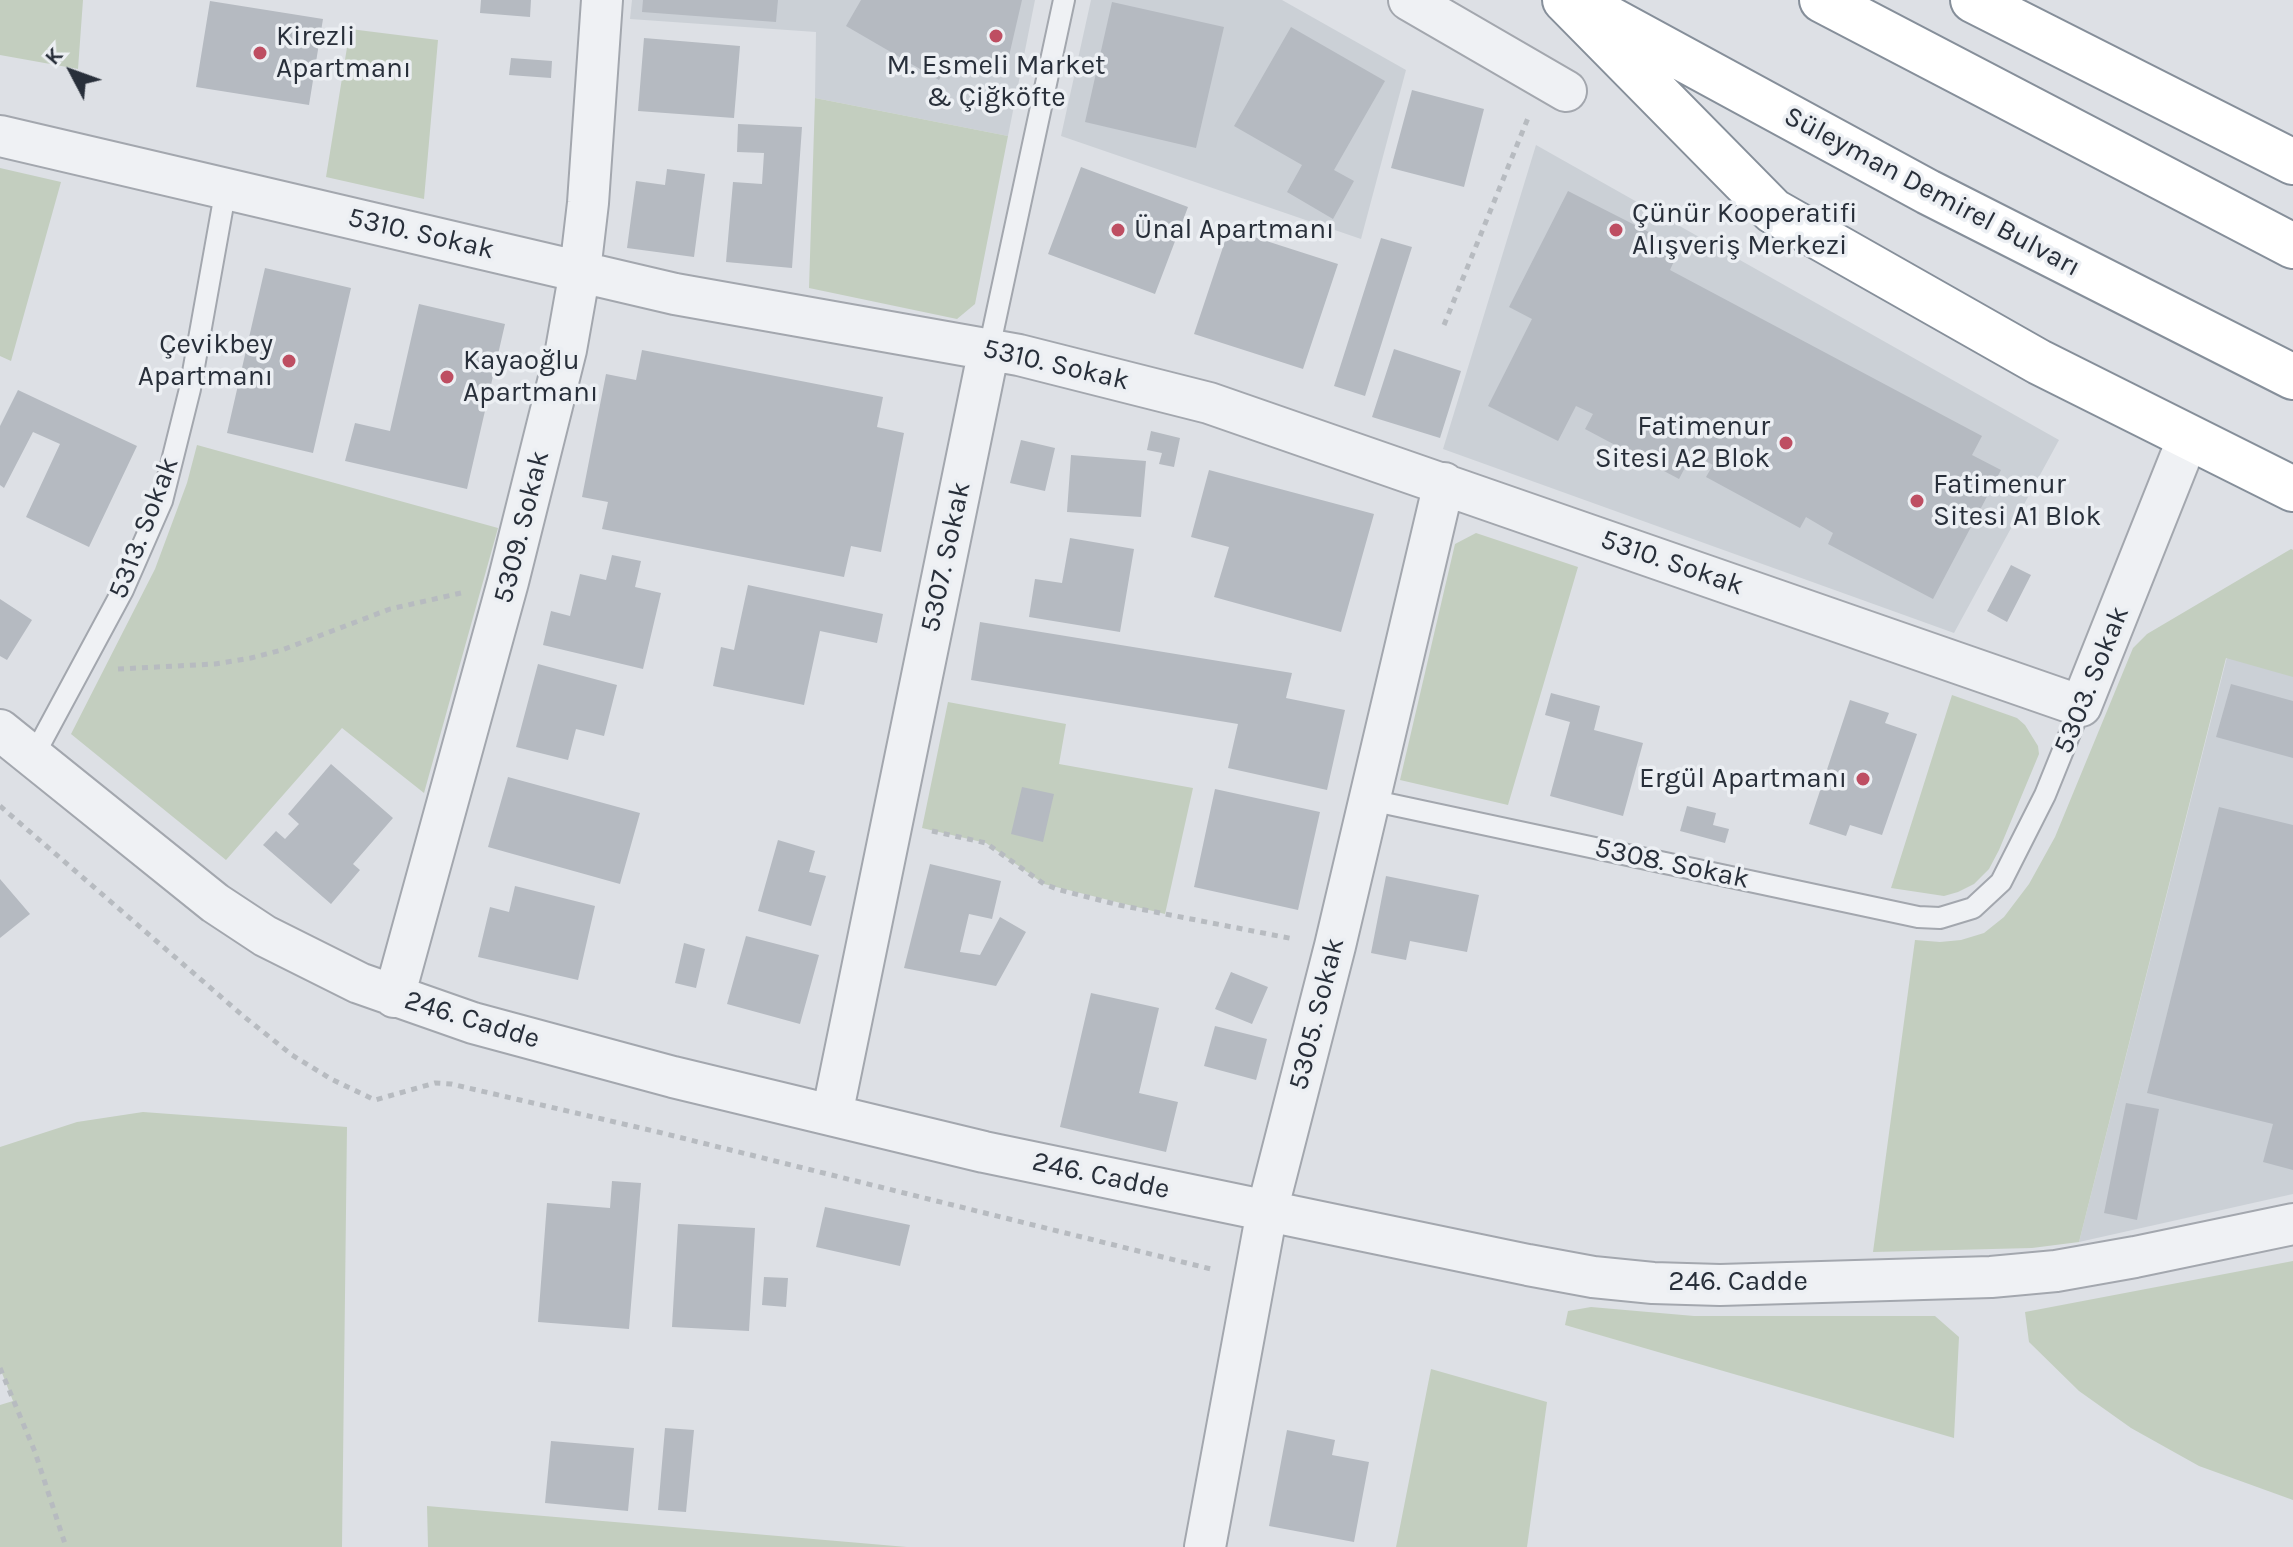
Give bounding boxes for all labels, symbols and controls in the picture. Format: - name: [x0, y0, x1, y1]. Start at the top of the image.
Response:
- place label: Kirezli Apartmanı: [276, 20, 411, 86]
- marker: M. Esmeli Market & Çiğköfte: [987, 27, 1005, 45]
- north arrow: [32, 32, 112, 112]
- text: K: [39, 42, 68, 70]
- marker: Kirezli Apartmanı: [251, 44, 269, 62]
- place label: M. Esmeli Market & Çiğköfte: [886, 49, 1106, 115]
- street label: Süleyman Demirel Bulvarı: [1778, 100, 2086, 284]
- place label: Çünür Kooperatifi Alışveriş Merkezi: [1632, 197, 1857, 263]
- street label: 5310. Sokak: [345, 201, 497, 267]
- place label: Ünal Apartmanı: [1134, 213, 1334, 247]
- marker: Ünal Apartmanı: [1109, 221, 1127, 239]
- marker: Çünür Kooperatifi Alışveriş Merkezi: [1607, 221, 1625, 239]
- place label: Çevikbey Apartmanı: [138, 328, 273, 394]
- street label: 5310. Sokak: [980, 332, 1132, 398]
- place label: Kayaoğlu Apartmanı: [463, 344, 598, 410]
- marker: Çevikbey Apartmanı: [280, 352, 298, 370]
- marker: Kayaoğlu Apartmanı: [438, 368, 456, 386]
- place label: Fatimenur Sitesi A2 Blok: [1595, 410, 1770, 476]
- marker: Fatimenur Sitesi A2 Blok: [1777, 434, 1795, 452]
- street label: 5309. Sokak: [487, 447, 557, 607]
- street label: 5313. Sokak: [102, 452, 186, 604]
- place label: Fatimenur Sitesi A1 Blok: [1933, 468, 2101, 534]
- street label: 5307. Sokak: [914, 479, 978, 635]
- marker: Fatimenur Sitesi A1 Blok: [1908, 492, 1926, 510]
- street label: 5310. Sokak: [1596, 523, 1748, 603]
- street label: 5303. Sokak: [2047, 601, 2137, 759]
- place label: Ergül Apartmanı: [1639, 762, 1847, 796]
- marker: Ergül Apartmanı: [1854, 770, 1872, 788]
- street label: 5308. Sokak: [1592, 831, 1752, 897]
- street label: 5305. Sokak: [1282, 934, 1352, 1094]
- street label: 246. Cadde: [400, 984, 544, 1056]
- street label: 246. Cadde: [1029, 1145, 1173, 1207]
- street label: 246. Cadde: [1668, 1265, 1808, 1299]

